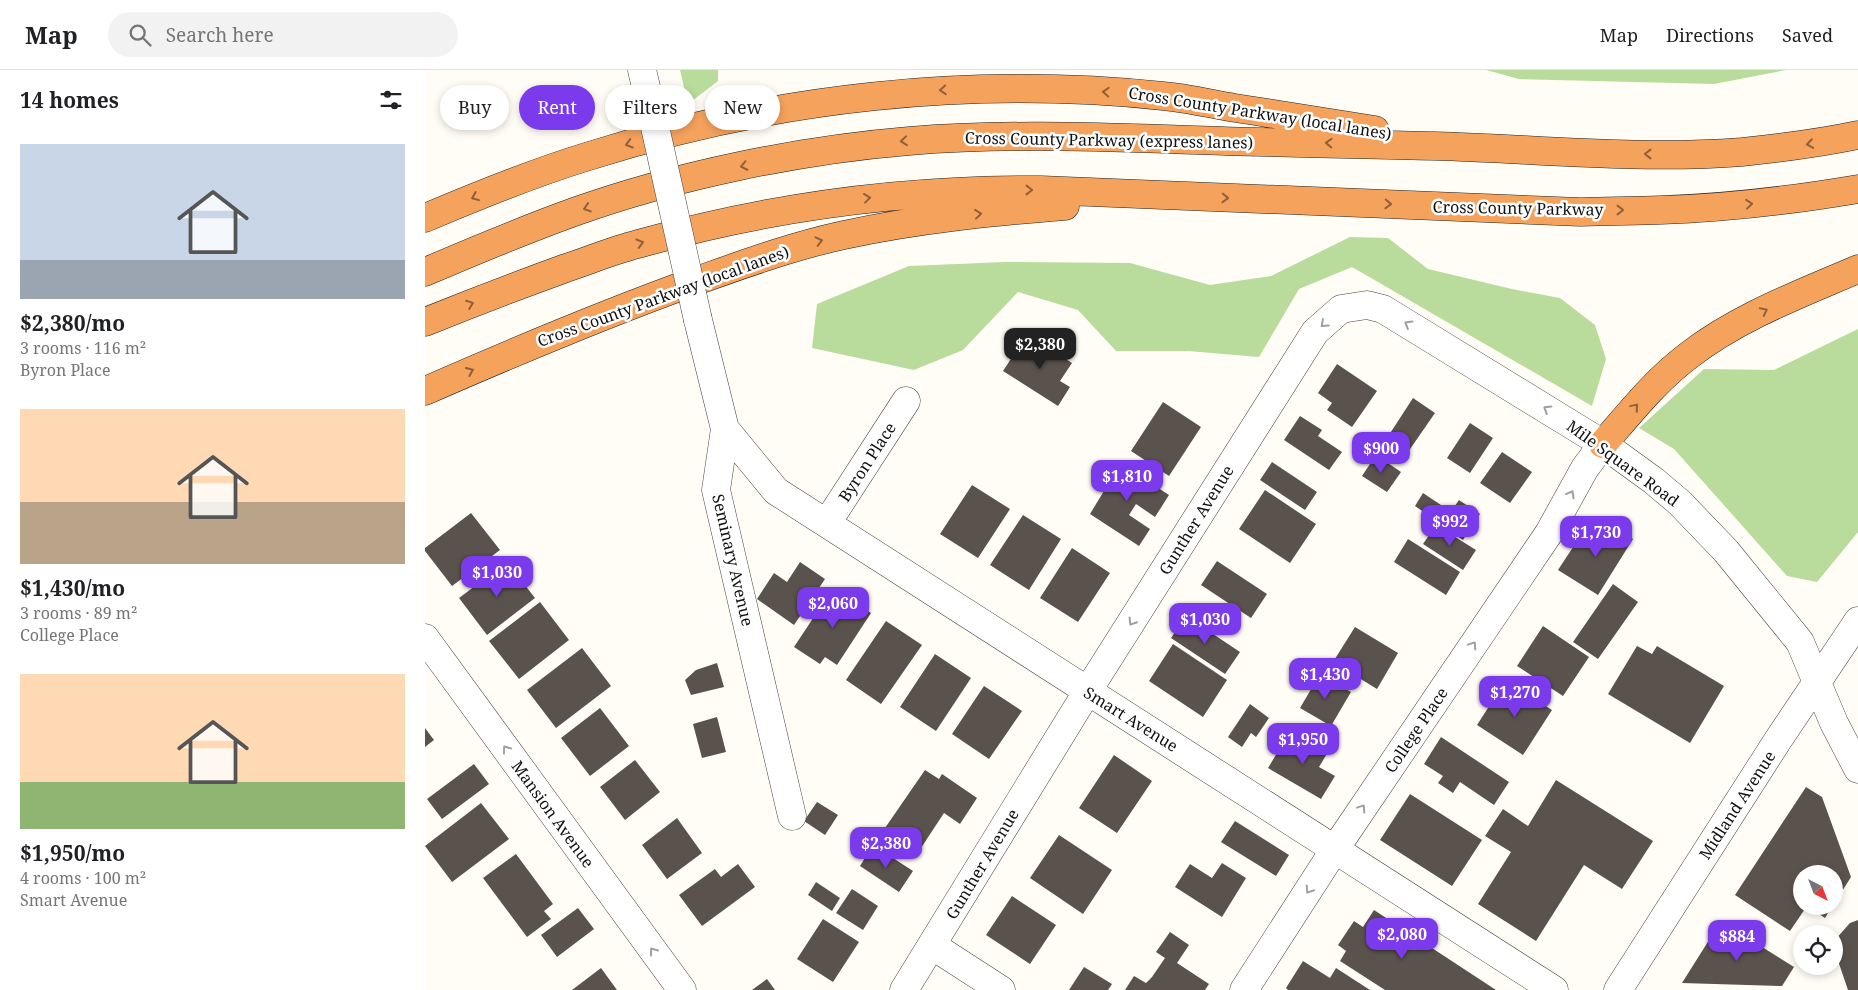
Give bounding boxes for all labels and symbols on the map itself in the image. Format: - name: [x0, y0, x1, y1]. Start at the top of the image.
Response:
- street label: Cross County Parkway (local lanes): [1127, 81, 1393, 145]
- one-way arrow: [939, 85, 947, 96]
- one-way arrow: [1102, 86, 1110, 97]
- street label: Cross County Parkway (express lanes): [965, 126, 1253, 154]
- one-way arrow: [900, 135, 908, 146]
- one-way arrow: [1325, 138, 1333, 149]
- one-way arrow: [1806, 138, 1814, 149]
- one-way arrow: [625, 139, 633, 149]
- one-way arrow: [1644, 149, 1652, 159]
- one-way arrow: [739, 160, 748, 171]
- one-way arrow: [1026, 185, 1034, 195]
- one-way arrow: [471, 191, 480, 201]
- one-way arrow: [1222, 192, 1230, 203]
- one-way arrow: [864, 193, 872, 204]
- street label: Cross County Parkway: [1433, 196, 1604, 221]
- one-way arrow: [1384, 199, 1392, 210]
- one-way arrow: [1745, 199, 1753, 210]
- one-way arrow: [583, 202, 592, 212]
- one-way arrow: [1616, 205, 1624, 215]
- one-way arrow: [975, 209, 983, 220]
- one-way arrow: [814, 237, 822, 247]
- one-way arrow: [635, 239, 643, 249]
- street label: Cross County Parkway (local lanes): [534, 240, 792, 352]
- one-way arrow: [465, 300, 474, 310]
- one-way arrow: [1759, 307, 1768, 317]
- one-way arrow: [1320, 318, 1329, 327]
- one-way arrow: [1404, 321, 1413, 331]
- pin: $2,380: [999, 328, 1081, 370]
- one-way arrow: [465, 367, 474, 378]
- one-way arrow: [1629, 404, 1637, 413]
- one-way arrow: [1543, 406, 1552, 415]
- street label: Mile Square Road: [1562, 415, 1684, 511]
- street label: Byron Place: [833, 418, 901, 506]
- pin: $900: [1351, 432, 1411, 474]
- pin: $1,810: [1086, 460, 1168, 502]
- street label: Gunther Avenue: [1154, 461, 1238, 579]
- one-way arrow: [1565, 490, 1575, 499]
- street label: Seminary Avenue: [707, 492, 759, 628]
- pin: $992: [1420, 504, 1480, 547]
- pin: $1,730: [1555, 516, 1637, 558]
- pin: $1,030: [456, 556, 538, 598]
- pin: $2,060: [792, 586, 874, 629]
- pin: $1,030: [1164, 602, 1246, 645]
- one-way arrow: [1128, 616, 1138, 625]
- one-way arrow: [1467, 641, 1476, 651]
- pin: $1,430: [1284, 658, 1366, 700]
- pin: $1,270: [1474, 676, 1556, 718]
- street label: Smart Avenue: [1080, 681, 1182, 757]
- street label: College Place: [1379, 683, 1453, 777]
- pin: $1,950: [1262, 722, 1344, 765]
- one-way arrow: [503, 746, 511, 755]
- street label: Midland Avenue: [1694, 746, 1780, 864]
- street label: Mansion Avenue: [507, 756, 599, 872]
- street label: Gunther Avenue: [940, 805, 1024, 923]
- one-way arrow: [1356, 805, 1366, 814]
- pin: $2,380: [845, 826, 927, 869]
- north arrow: [1793, 865, 1843, 915]
- one-way arrow: [1305, 884, 1315, 893]
- pin: $2,080: [1361, 918, 1443, 960]
- pin: $884: [1707, 920, 1767, 962]
- one-way arrow: [650, 947, 659, 957]

